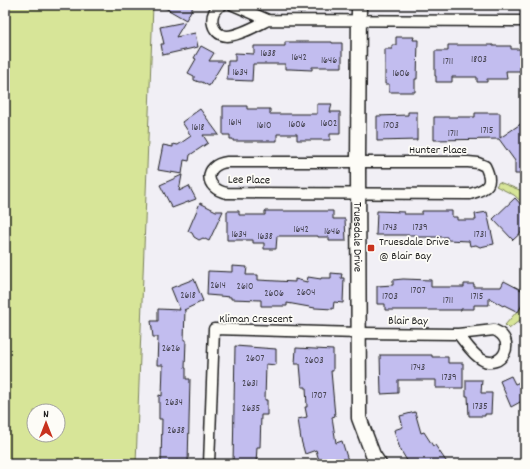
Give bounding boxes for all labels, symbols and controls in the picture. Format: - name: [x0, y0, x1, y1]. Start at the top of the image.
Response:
- house number: 1638: [260, 47, 276, 61]
- house number: 1642: [291, 51, 307, 65]
- house number: 1803: [471, 53, 487, 67]
- house number: 1646: [321, 54, 337, 68]
- house number: 1711: [443, 55, 453, 69]
- house number: 1634: [232, 66, 248, 80]
- house number: 1606: [392, 67, 410, 81]
- house number: 1614: [228, 116, 242, 130]
- house number: 1602: [321, 117, 337, 131]
- house number: 1606: [288, 118, 306, 132]
- house number: 1610: [257, 119, 271, 133]
- house number: 1703: [383, 119, 399, 133]
- house number: 1618: [191, 121, 205, 135]
- house number: 1715: [481, 124, 494, 138]
- house number: 1711: [448, 127, 458, 141]
- street label: Hunter Place: [409, 142, 467, 159]
- street label: Lee Place: [228, 172, 270, 189]
- street label: Truesdale Drive: [348, 202, 365, 272]
- house number: 1743: [383, 221, 397, 235]
- house number: 1739: [412, 221, 428, 235]
- house number: 1642: [293, 223, 309, 237]
- house number: 1646: [324, 225, 340, 239]
- house number: 1634: [231, 228, 247, 242]
- house number: 1731: [474, 228, 486, 242]
- house number: 1638: [257, 230, 273, 244]
- place label: Truesdale Drive @ Blair Bay: [379, 234, 449, 265]
- marker: Truesdale Drive @ Blair Bay: [366, 243, 376, 253]
- house number: 2614: [210, 279, 226, 293]
- house number: 2610: [237, 280, 253, 294]
- house number: 1707: [410, 284, 426, 298]
- house number: 2604: [297, 286, 315, 300]
- house number: 2606: [264, 287, 284, 301]
- house number: 2618: [180, 289, 196, 303]
- house number: 1703: [382, 290, 398, 304]
- house number: 1715: [471, 290, 484, 304]
- house number: 1711: [443, 294, 453, 308]
- street label: Kliman Crescent: [219, 311, 293, 328]
- street label: Blair Bay: [388, 313, 429, 330]
- house number: 2626: [162, 342, 180, 356]
- house number: 2607: [246, 352, 264, 366]
- house number: 2603: [304, 354, 324, 368]
- house number: 1743: [411, 361, 425, 375]
- house number: 1739: [441, 371, 457, 385]
- house number: 2631: [242, 377, 258, 391]
- house number: 1707: [311, 389, 327, 403]
- house number: 2634: [165, 396, 183, 410]
- house number: 1735: [472, 400, 488, 414]
- house number: 2635: [242, 402, 261, 416]
- north arrow: [26, 403, 66, 443]
- text: N: [43, 407, 49, 423]
- house number: 2638: [167, 424, 185, 438]

